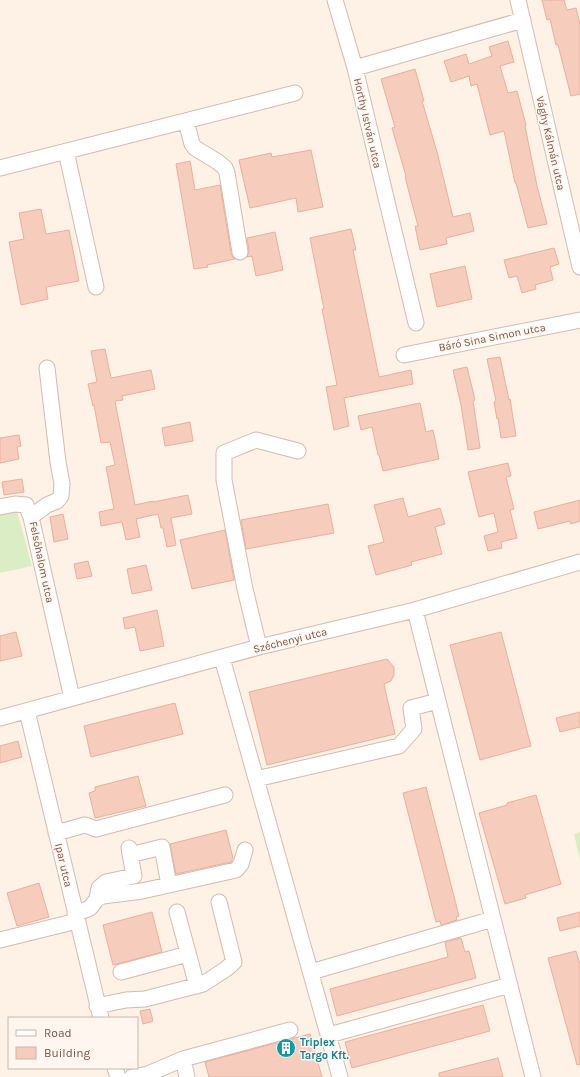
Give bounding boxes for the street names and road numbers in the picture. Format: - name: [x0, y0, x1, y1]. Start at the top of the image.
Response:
- street label: Horthy István utca: [351, 77, 384, 170]
- street label: Vághy Kálmán utca: [533, 95, 568, 192]
- street label: Báró Sina Simon utca: [437, 321, 547, 354]
- street label: Felsőhalom utca: [27, 520, 57, 604]
- street label: Széchenyi utca: [252, 625, 328, 656]
- street label: Ipar utca: [52, 842, 75, 888]

